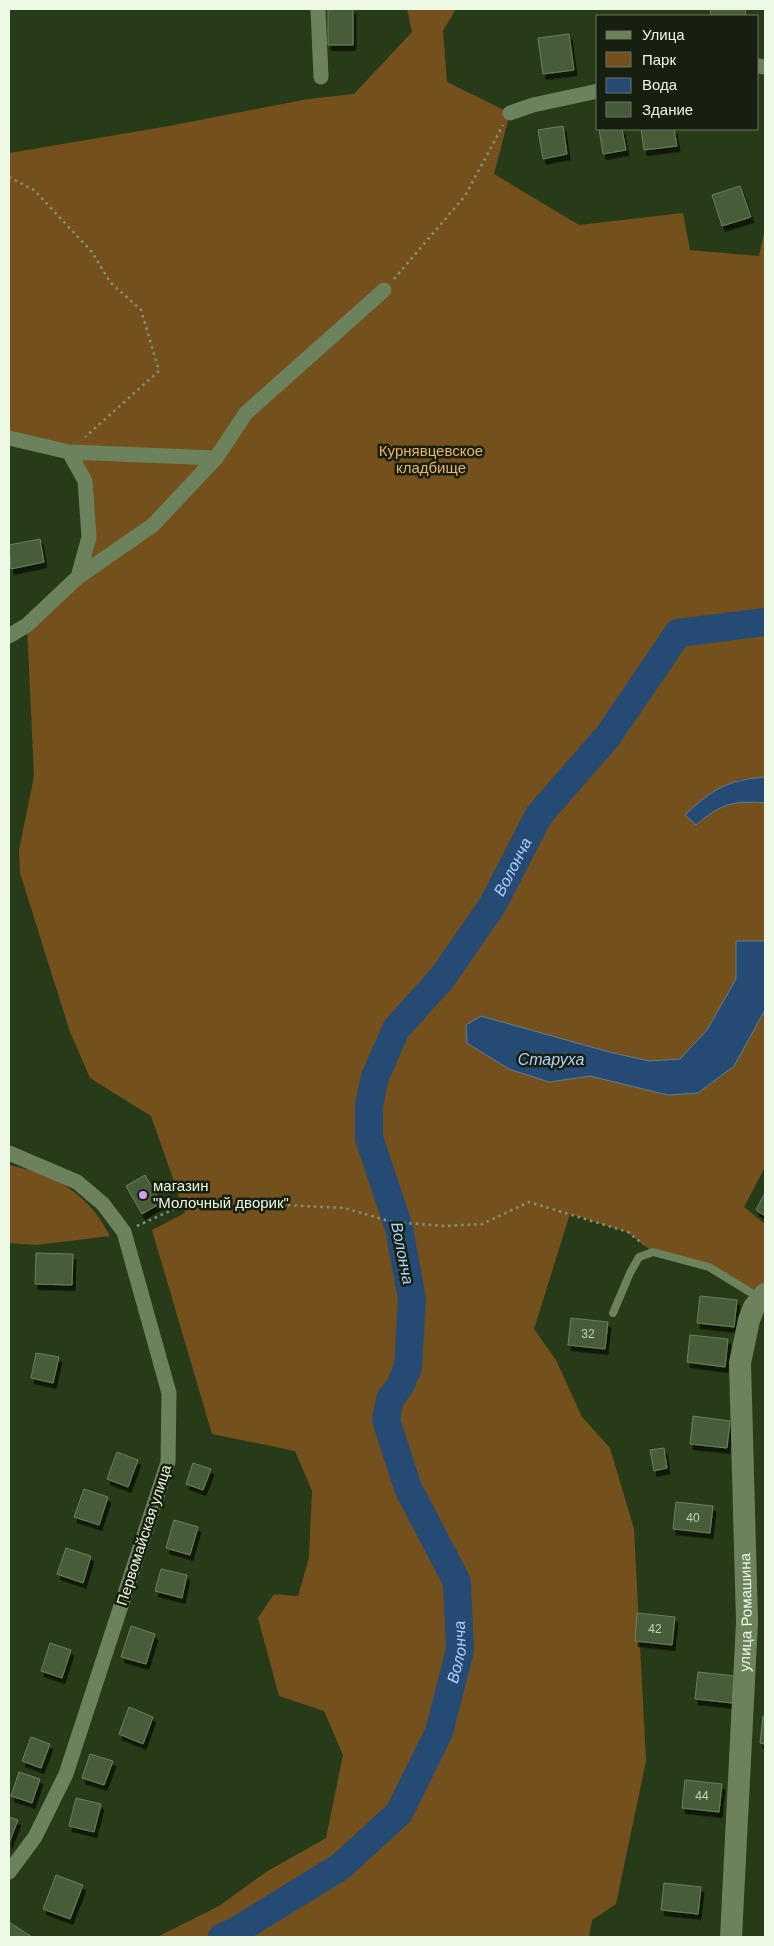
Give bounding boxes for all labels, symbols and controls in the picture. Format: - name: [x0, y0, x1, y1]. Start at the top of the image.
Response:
- legend: [596, 15, 759, 130]
- text: Улица: [642, 26, 685, 43]
- text: Парк: [642, 51, 676, 68]
- text: Вода: [642, 76, 678, 93]
- text: Здание: [642, 101, 693, 118]
- park label: Курнявцевское кладбище: [379, 442, 483, 476]
- water label: Волонча: [491, 835, 535, 899]
- water label: Старуха: [518, 1051, 584, 1068]
- place label: магазин "Молочный дворик": [153, 1177, 289, 1211]
- marker: магазин "Молочный дворик": [137, 1189, 149, 1201]
- water label: Волонча: [388, 1220, 417, 1286]
- house number: 32: [581, 1327, 595, 1341]
- street label: Первомайская улица: [113, 1462, 175, 1607]
- house number: 40: [686, 1511, 700, 1525]
- street label: улица Ромашина: [735, 1552, 755, 1672]
- water label: Волонча: [444, 1620, 470, 1685]
- house number: 42: [648, 1622, 662, 1636]
- house number: 44: [695, 1789, 709, 1803]

